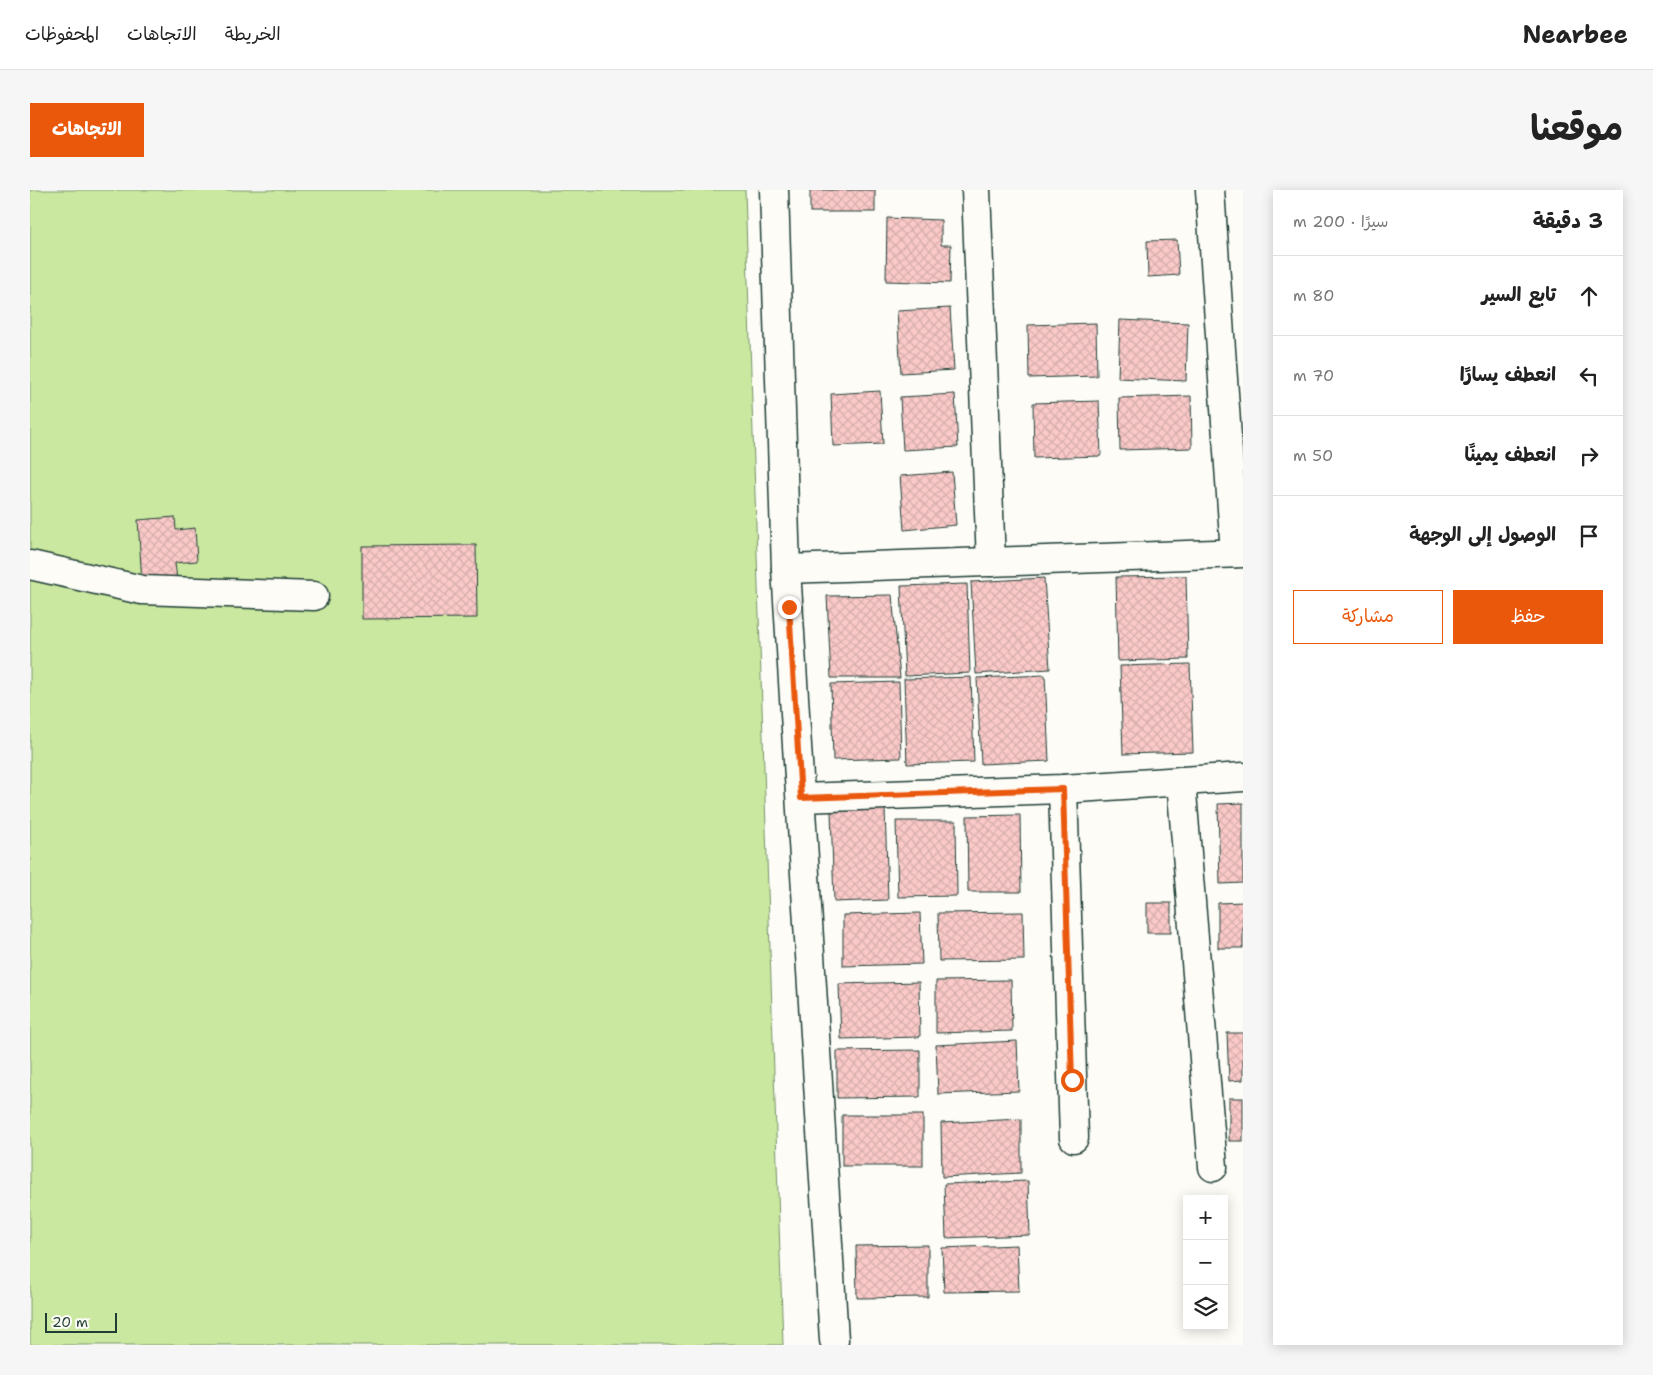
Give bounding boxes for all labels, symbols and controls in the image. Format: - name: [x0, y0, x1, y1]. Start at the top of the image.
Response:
- text: Nearbee: [1522, 19, 1628, 51]
- text: المحفوظات: [25, 22, 99, 46]
- text: الاتجاهات: [127, 22, 197, 46]
- text: الخريطة: [225, 22, 281, 46]
- button: الاتجاهات: [30, 103, 144, 157]
- text: موقعنا: [1530, 104, 1623, 151]
- text: 3 دقيقة: [1533, 207, 1603, 235]
- text: سيرًا · 200 m: [1293, 211, 1388, 232]
- text: تابع السير: [1482, 282, 1556, 307]
- icon: ahead: [1575, 282, 1603, 310]
- text: 80 m: [1293, 285, 1334, 306]
- text: انعطف يسارًا: [1460, 362, 1556, 387]
- icon: left: [1575, 362, 1603, 390]
- text: 70 m: [1293, 365, 1334, 386]
- text: انعطف يمينًا: [1465, 442, 1556, 467]
- icon: right: [1575, 442, 1603, 470]
- text: 50 m: [1293, 445, 1333, 466]
- text: الوصول إلى الوجهة: [1409, 522, 1556, 547]
- icon: arrive: [1575, 522, 1603, 550]
- button: مشاركة: [1293, 590, 1443, 644]
- button: حفظ: [1453, 590, 1603, 644]
- route end: [778, 596, 801, 619]
- route start: [1061, 1069, 1084, 1092]
- map controls: [1183, 1195, 1228, 1330]
- button: +: [1183, 1195, 1228, 1240]
- button: −: [1183, 1240, 1228, 1285]
- button: layers: [1183, 1285, 1228, 1330]
- scale bar: [45, 1310, 118, 1333]
- text: 20 m: [52, 1313, 88, 1331]

